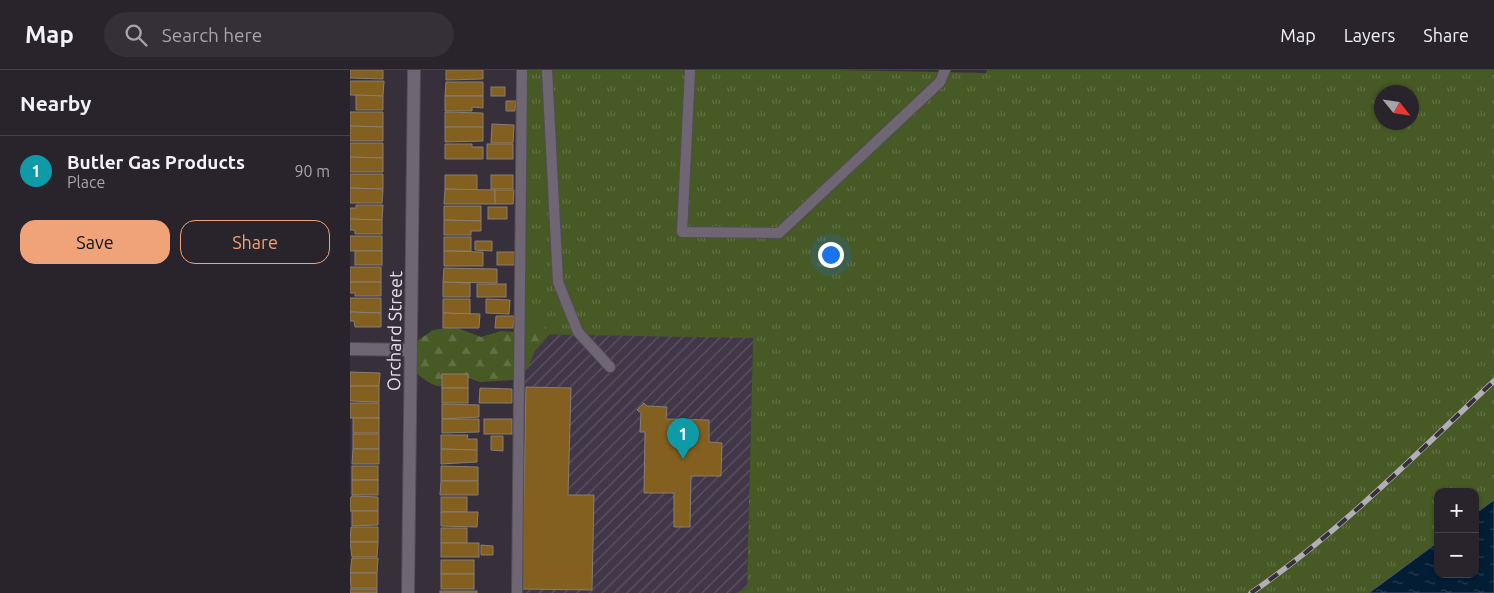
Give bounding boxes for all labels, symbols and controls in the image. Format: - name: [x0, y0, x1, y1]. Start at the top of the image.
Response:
- search box: [104, 12, 454, 57]
- text: Map: [25, 21, 74, 48]
- icon: search: [122, 21, 150, 49]
- text: Search here: [162, 24, 262, 46]
- text: Map: [1280, 25, 1316, 45]
- text: Layers: [1344, 25, 1395, 45]
- text: Share: [1423, 25, 1469, 45]
- north arrow: [1374, 85, 1419, 130]
- text: Nearby: [20, 91, 91, 115]
- text: Butler Gas Products: [67, 151, 245, 173]
- text: 1: [31, 162, 41, 180]
- text: 90 m: [294, 162, 330, 180]
- text: Place: [67, 173, 105, 191]
- button: Save: [20, 220, 170, 264]
- button: Share: [180, 220, 330, 264]
- your location: [818, 242, 844, 268]
- street label: Orchard Street: [383, 271, 405, 391]
- pin: 1: [667, 418, 699, 459]
- map controls: [1434, 488, 1479, 578]
- button: +: [1434, 488, 1479, 533]
- button: −: [1434, 533, 1479, 578]

